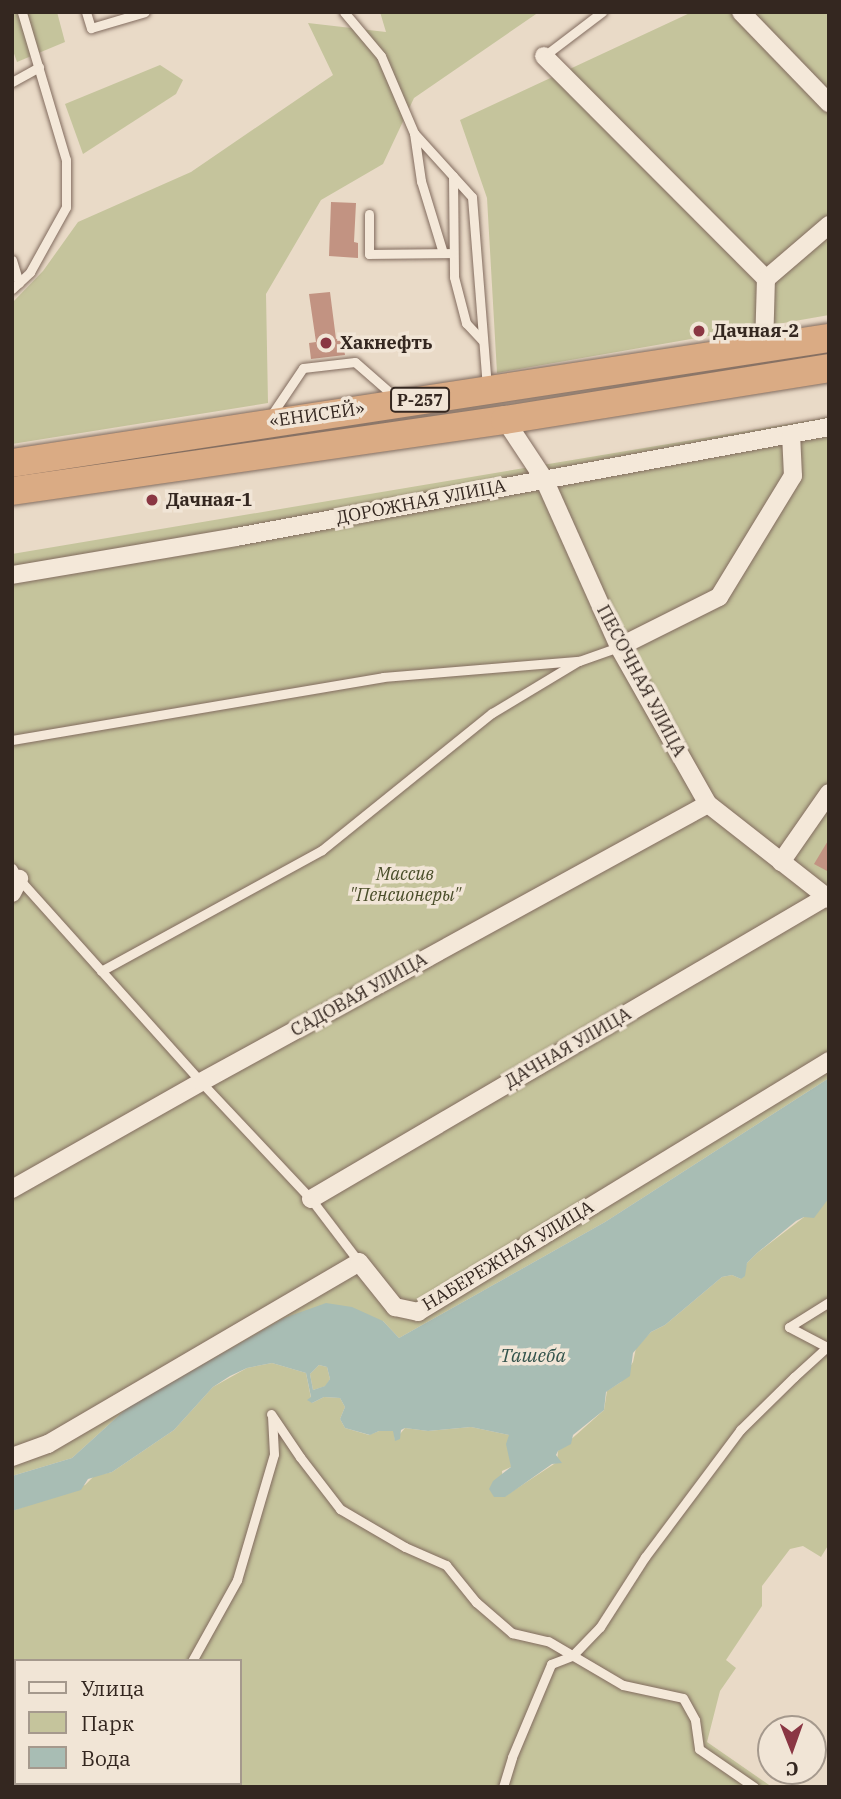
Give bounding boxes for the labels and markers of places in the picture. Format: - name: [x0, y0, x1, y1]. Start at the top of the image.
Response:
- place label: Дачная-2: [713, 320, 799, 342]
- marker: Дачная-2: [691, 323, 707, 339]
- place label: Хакнефть: [340, 332, 432, 354]
- marker: Хакнефть: [318, 335, 334, 351]
- place label: Дачная-1: [166, 489, 252, 511]
- marker: Дачная-1: [144, 492, 160, 508]

